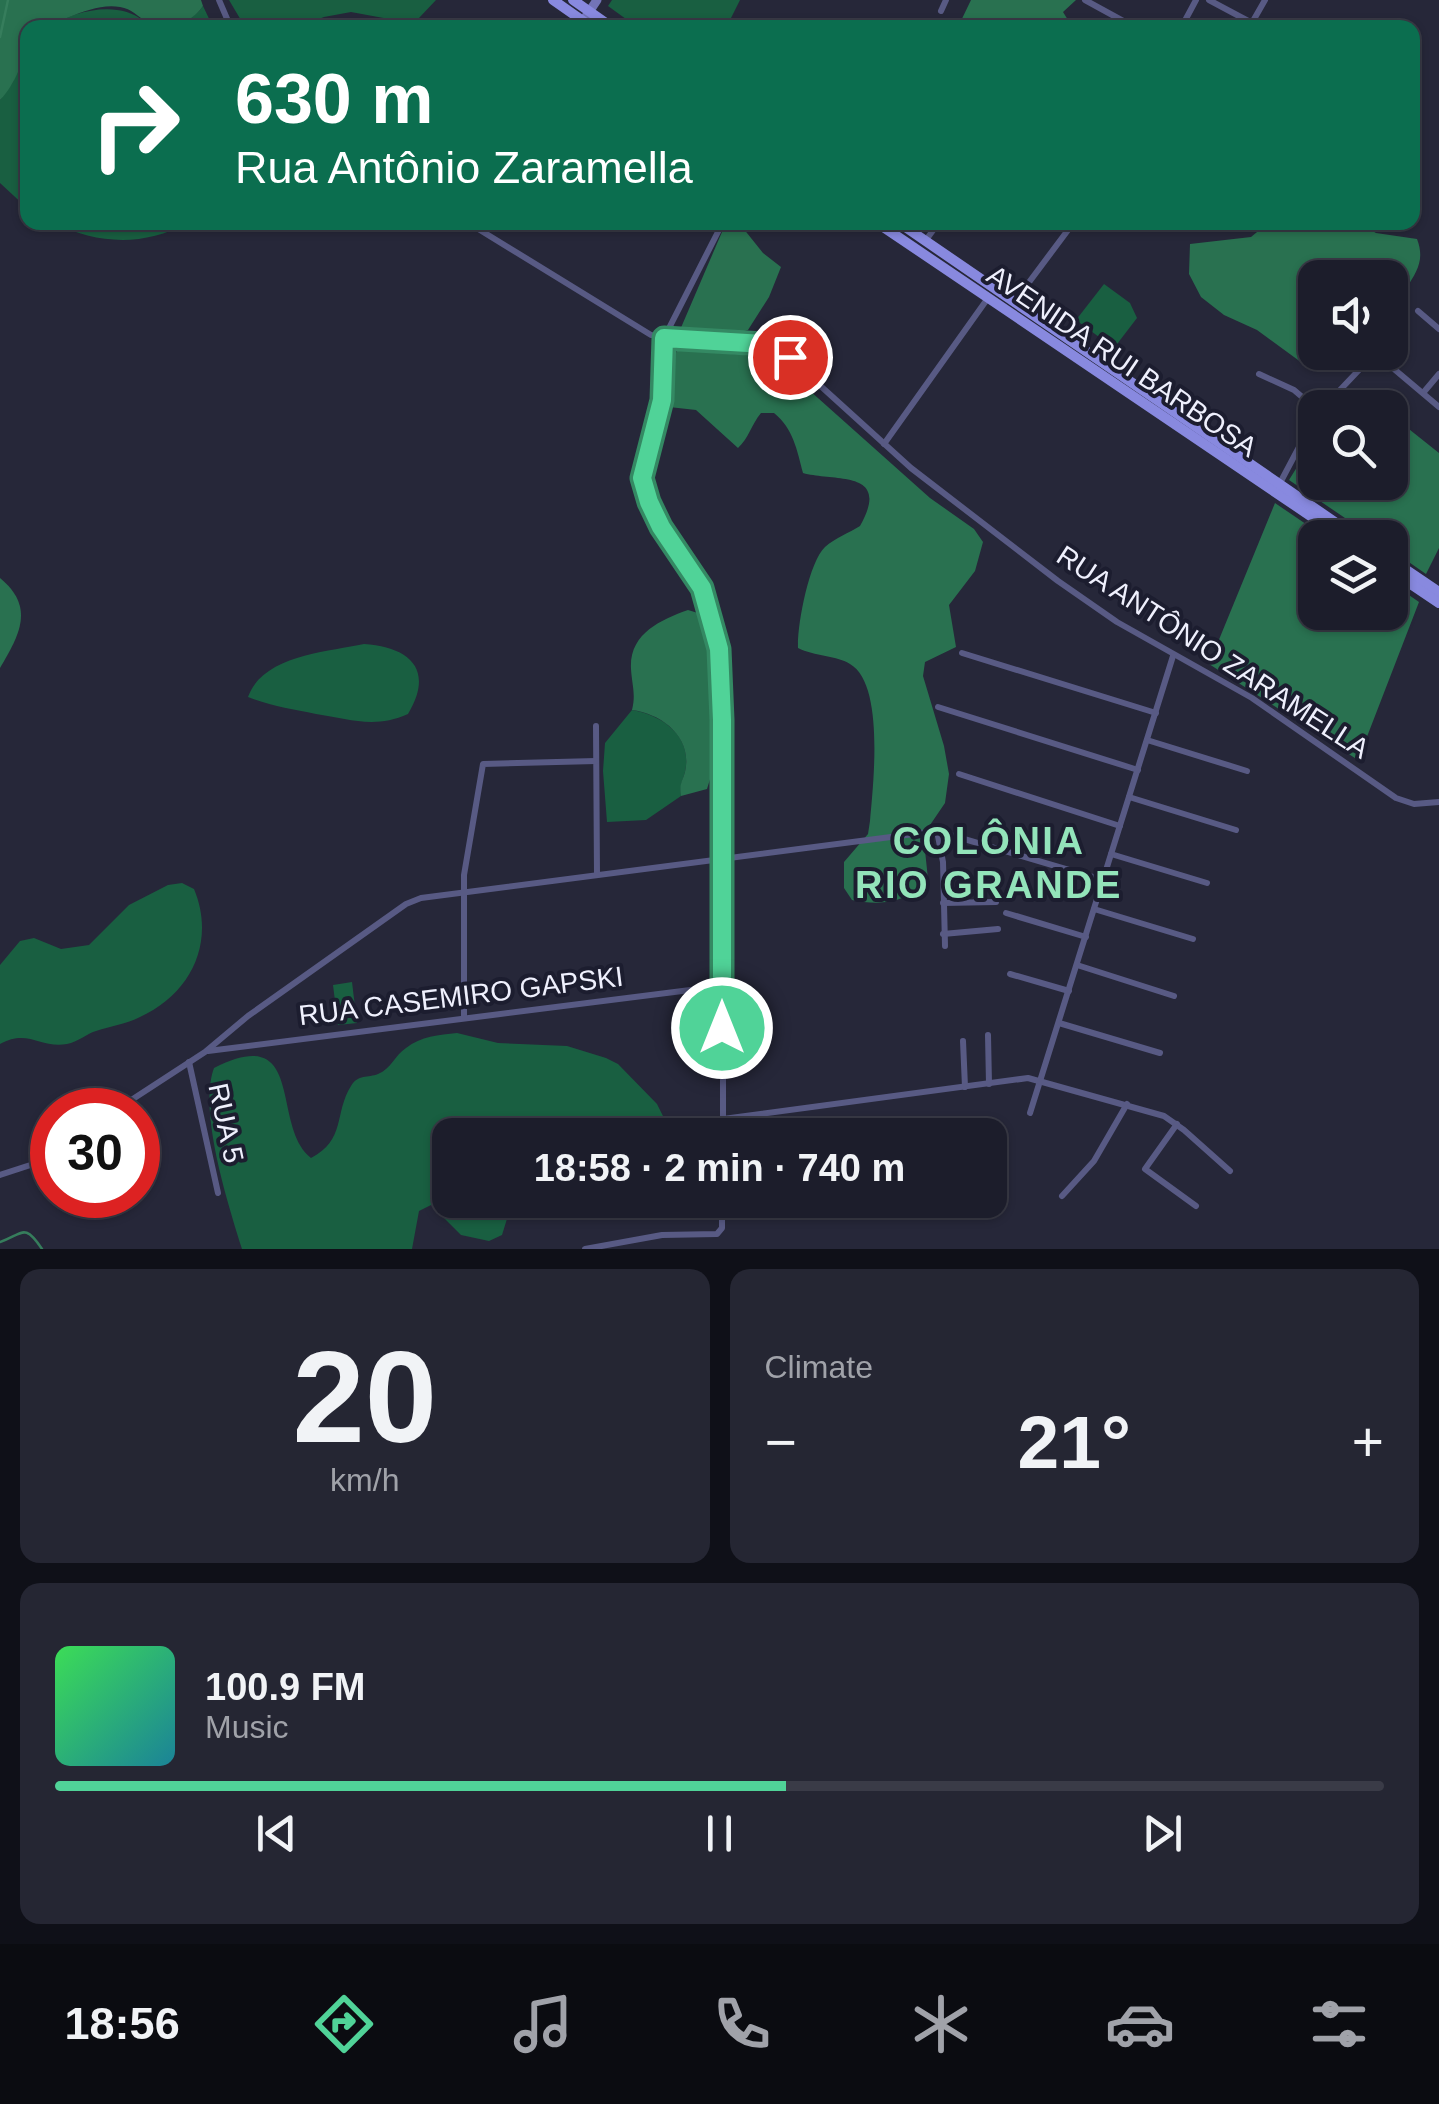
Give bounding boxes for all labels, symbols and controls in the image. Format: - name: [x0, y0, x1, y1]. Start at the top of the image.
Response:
- icon: right: [70, 60, 200, 190]
- text: 630 m: [235, 60, 433, 138]
- text: Rua Antônio Zaramella: [235, 142, 693, 193]
- street label: AVENIDA RUI BARBOSA: [981, 259, 1263, 463]
- map controls: [1298, 260, 1408, 630]
- button: sound: [1298, 260, 1408, 370]
- pin: [748, 315, 833, 400]
- icon: arrive: [763, 330, 818, 385]
- button: search: [1298, 390, 1408, 500]
- button: layers: [1298, 520, 1408, 630]
- street label: RUA ANTÔNIO ZARAMELLA: [1051, 539, 1375, 765]
- district label: COLÔNIA RIO GRANDE: [855, 818, 1123, 906]
- street label: RUA CASEMIRO GAPSKI: [297, 961, 625, 1031]
- position arrow: [670, 976, 774, 1080]
- street label: RUA 5: [202, 1080, 250, 1166]
- speed limit sign: 30: [30, 1088, 160, 1218]
- text: 18:58 · 2 min · 740 m: [534, 1147, 905, 1189]
- text: 20: [292, 1324, 437, 1470]
- text: Climate: [765, 1349, 873, 1385]
- text: 21°: [1018, 1400, 1131, 1484]
- text: −: [765, 1411, 797, 1473]
- text: +: [1352, 1411, 1384, 1473]
- text: km/h: [330, 1462, 399, 1498]
- text: 100.9 FM: [205, 1666, 366, 1708]
- text: Music: [205, 1709, 289, 1745]
- icon: previous: [249, 1806, 304, 1861]
- icon: pause: [692, 1806, 747, 1861]
- icon: next: [1135, 1806, 1190, 1861]
- icon: directions: [309, 1989, 379, 2059]
- icon: music: [508, 1989, 578, 2059]
- icon: phone: [707, 1989, 777, 2059]
- icon: climate: [906, 1989, 976, 2059]
- icon: car: [1105, 1989, 1175, 2059]
- icon: filters: [1304, 1989, 1374, 2059]
- text: 18:56: [65, 1998, 180, 2049]

